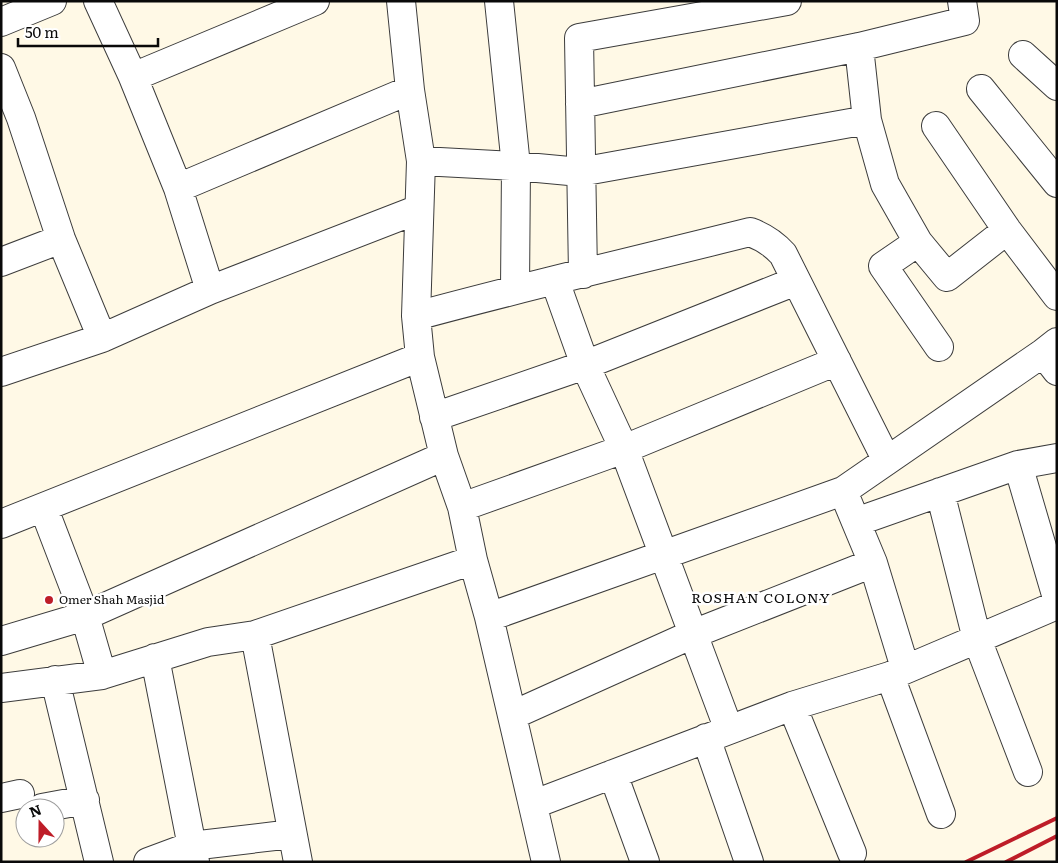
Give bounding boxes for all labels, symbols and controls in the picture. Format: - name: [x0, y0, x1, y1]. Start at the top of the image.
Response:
- scale bar: [18, 15, 158, 47]
- text: 50 m: [25, 20, 59, 43]
- district label: ROSHAN COLONY: [691, 587, 831, 607]
- place label: Omer Shah Masjid: [59, 590, 165, 608]
- marker: Omer Shah Masjid: [43, 594, 55, 606]
- north arrow: [15, 798, 65, 848]
- text: N: [26, 798, 44, 821]

